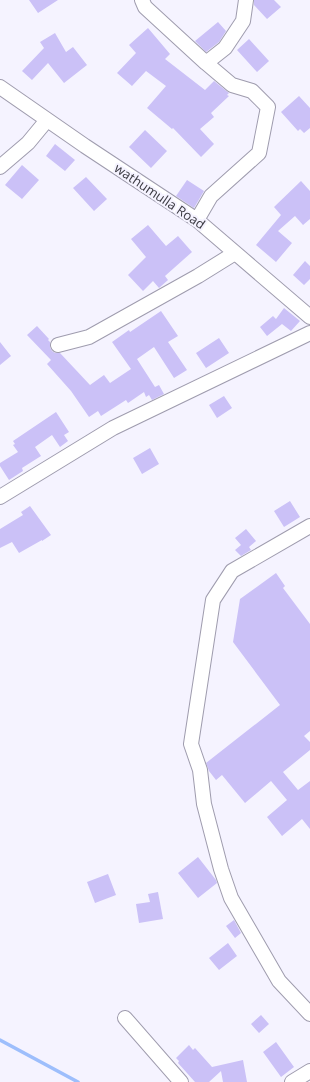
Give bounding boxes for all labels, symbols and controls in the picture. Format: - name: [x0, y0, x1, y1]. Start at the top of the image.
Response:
- street label: wathumulla Road: [111, 159, 209, 233]

